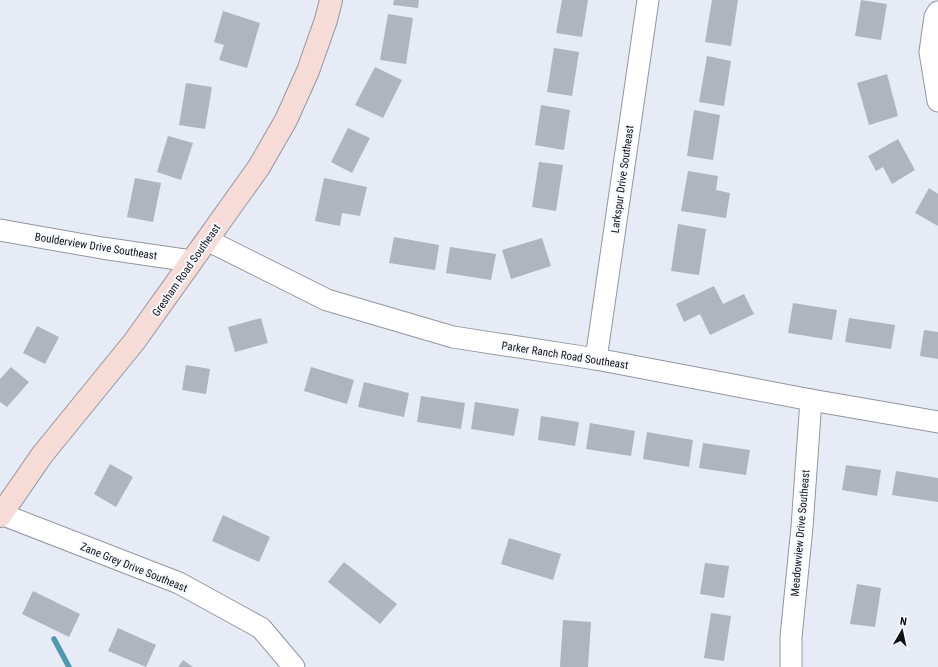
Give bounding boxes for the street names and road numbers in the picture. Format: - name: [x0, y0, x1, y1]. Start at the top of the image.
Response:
- street label: Larkspur Drive Southeast: [608, 124, 636, 234]
- street label: Gresham Road Southeast: [150, 222, 223, 319]
- street label: Boulderview Drive Southeast: [34, 230, 158, 263]
- street label: Parker Ranch Road Southeast: [501, 339, 629, 372]
- street label: Meadowview Drive Southeast: [788, 469, 813, 597]
- street label: Zane Grey Drive Southeast: [78, 540, 189, 595]

